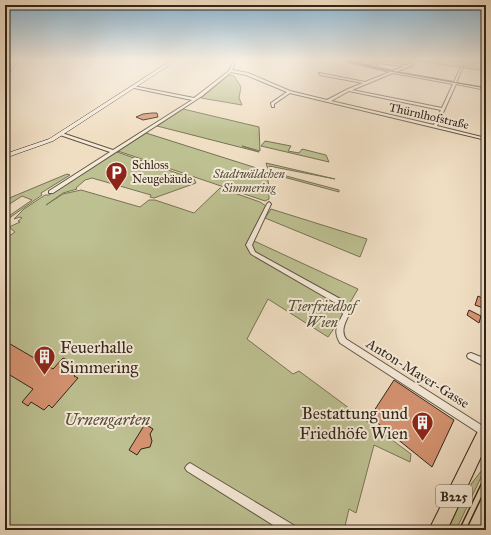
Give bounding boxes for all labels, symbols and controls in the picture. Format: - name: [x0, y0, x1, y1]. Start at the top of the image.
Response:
- street label: Thürnlhofstraße: [388, 100, 470, 132]
- place label: Schloss Neugebäude: [132, 158, 192, 187]
- parking icon: Schloss Neugebäude: [103, 159, 129, 192]
- park label: Stadtwäldchen Simmering: [212, 167, 285, 195]
- park label: Tierfriedhof Wien: [287, 298, 361, 331]
- street label: Anton-Mayer-Gasse: [362, 334, 472, 412]
- place label: Feuerhalle Simmering: [60, 337, 138, 378]
- building icon: Feuerhalle Simmering: [32, 344, 58, 377]
- place label: Bestattung und Friedhöfe Wien: [299, 403, 408, 444]
- park label: Urnengarten: [64, 409, 150, 430]
- building icon: Bestattung und Friedhöfe Wien: [410, 410, 436, 443]
- road number: B225: [436, 485, 472, 507]

